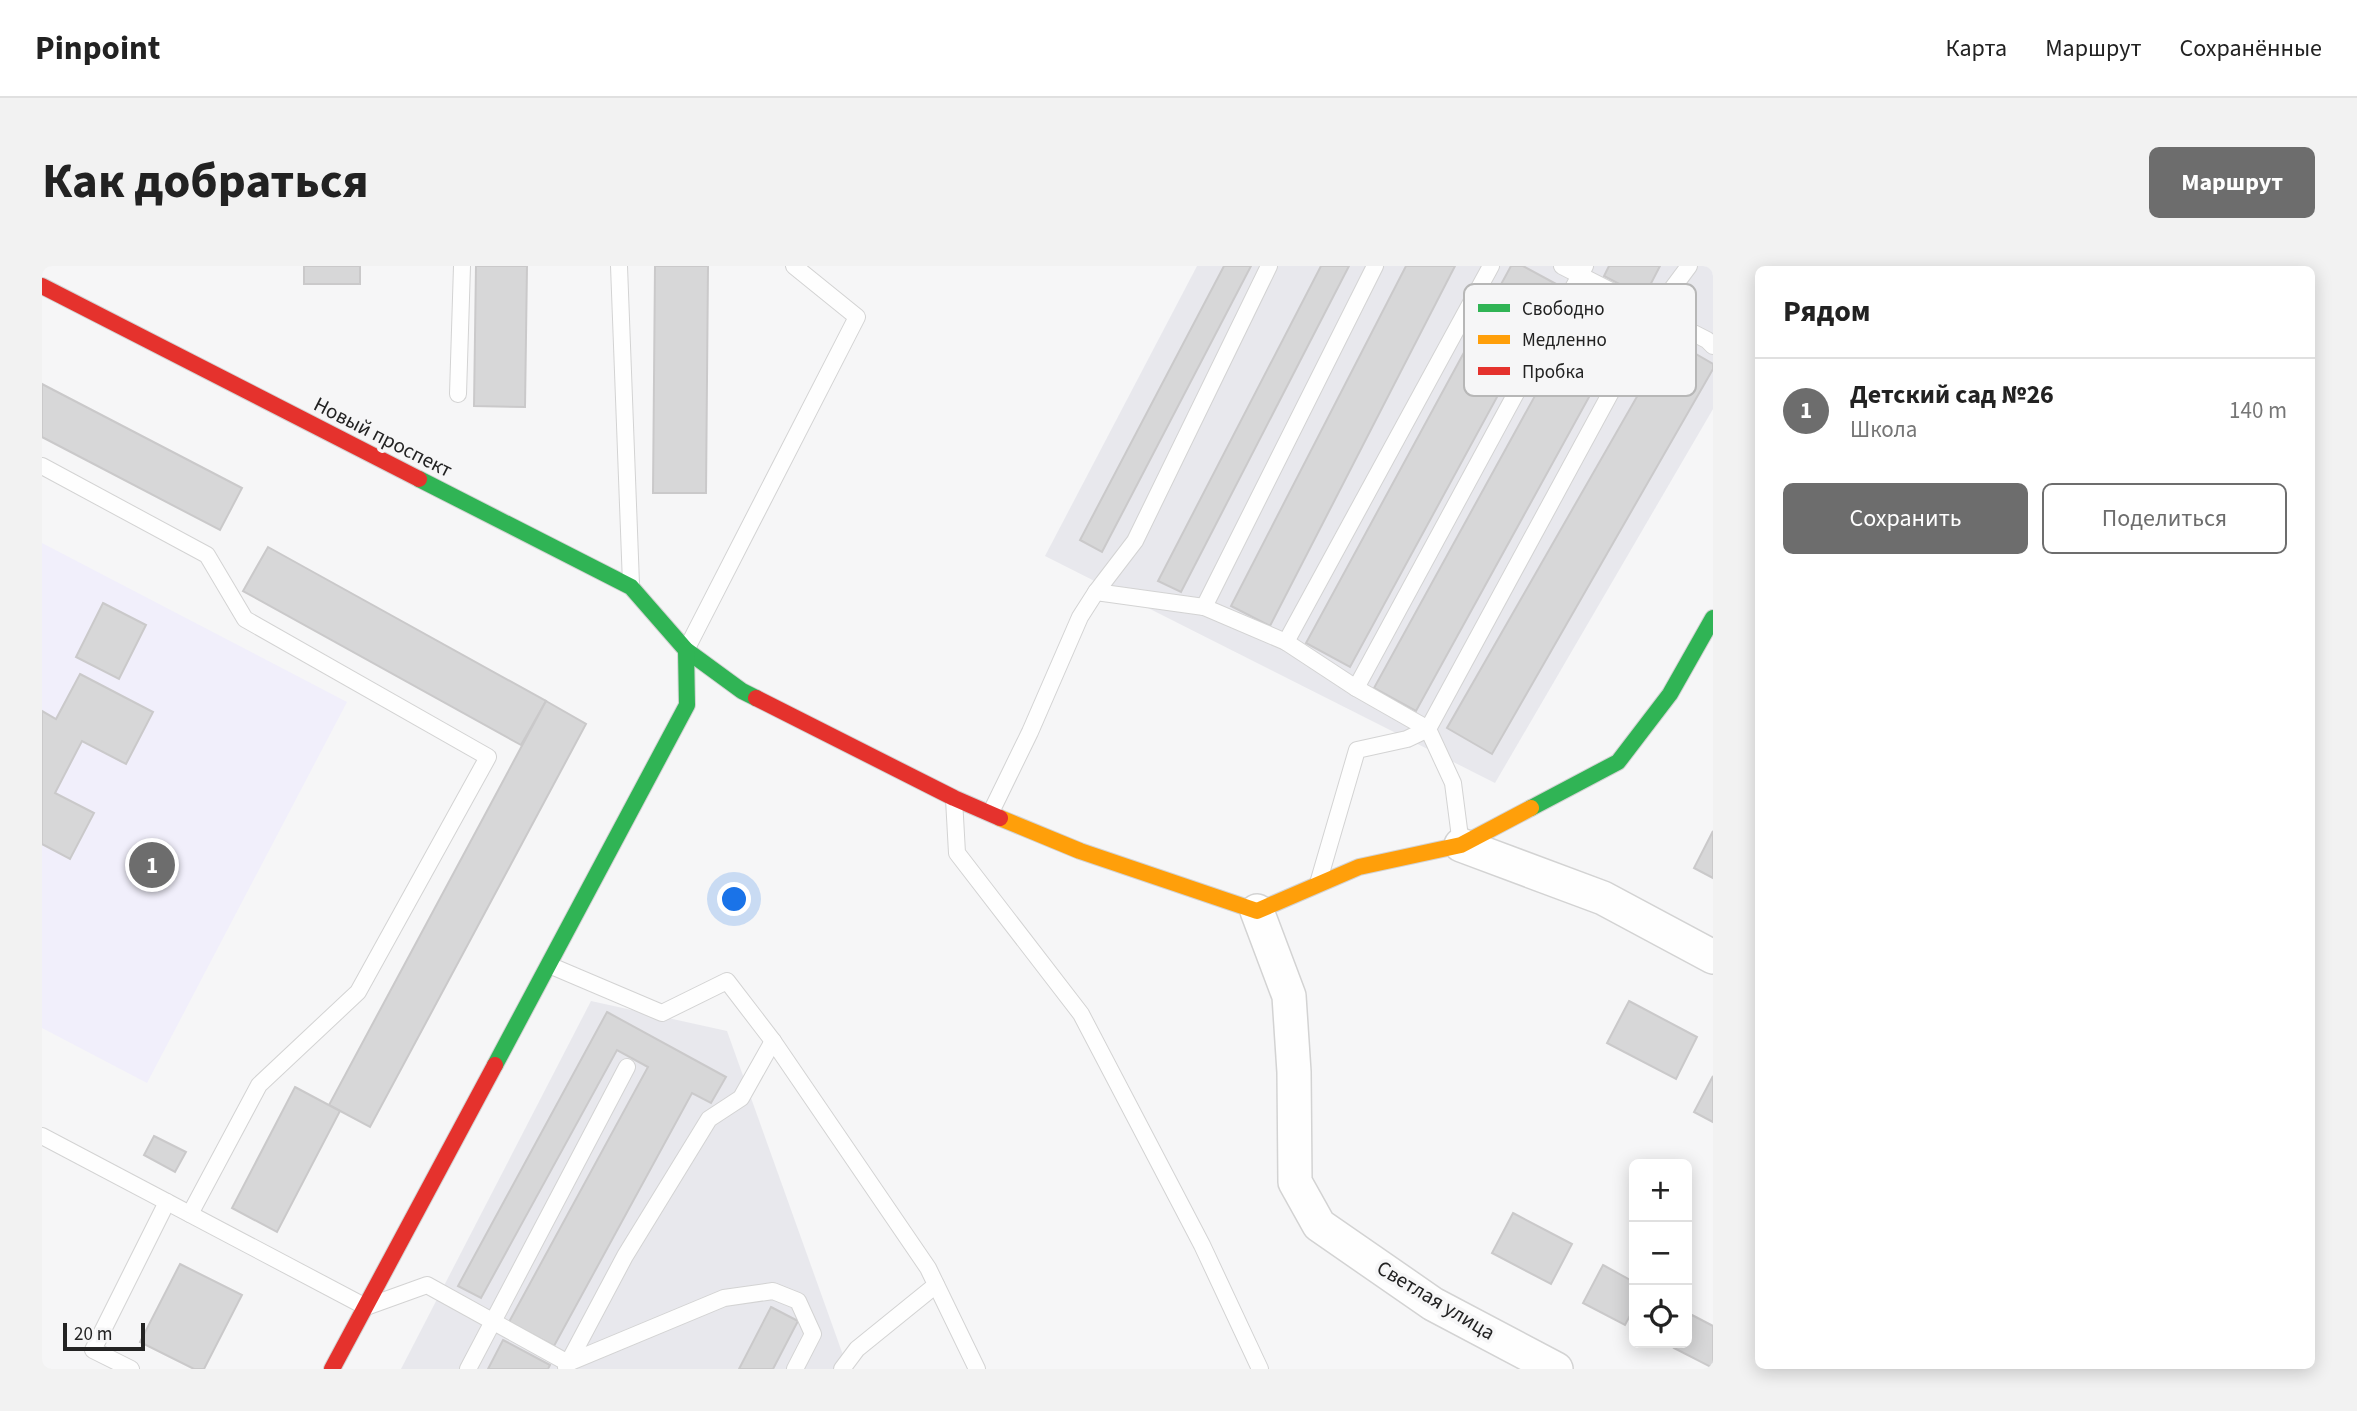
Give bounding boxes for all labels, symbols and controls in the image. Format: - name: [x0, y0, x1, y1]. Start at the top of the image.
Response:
- text: Pinpoint: [35, 25, 161, 72]
- text: Карта: [1946, 31, 2007, 66]
- text: Маршрут: [2045, 31, 2141, 66]
- text: Сохранённые: [2179, 31, 2322, 66]
- text: Как добраться: [42, 147, 369, 217]
- button: Маршрут: [2149, 147, 2315, 218]
- legend: [1464, 284, 1696, 396]
- text: Рядом: [1783, 290, 1871, 333]
- text: Свободно: [1522, 296, 1605, 323]
- text: Медленно: [1522, 327, 1607, 354]
- text: Пробка: [1522, 359, 1584, 386]
- text: Детский сад №26: [1850, 376, 2054, 413]
- street label: Новый проспект: [309, 389, 458, 485]
- text: 1: [1800, 394, 1812, 427]
- text: 140 m: [2229, 394, 2287, 427]
- text: Школа: [1850, 413, 1917, 446]
- button: Сохранить: [1783, 483, 2028, 554]
- button: Поделиться: [2042, 483, 2287, 554]
- pin: 1: [129, 839, 175, 891]
- your location: [717, 882, 751, 916]
- map controls: [1629, 1159, 1692, 1348]
- button: +: [1629, 1159, 1692, 1222]
- button: −: [1629, 1222, 1692, 1285]
- street label: Светлая улица: [1371, 1253, 1501, 1347]
- button: locate: [1629, 1285, 1692, 1348]
- scale bar: [63, 1320, 145, 1352]
- text: 20 m: [74, 1321, 112, 1348]

